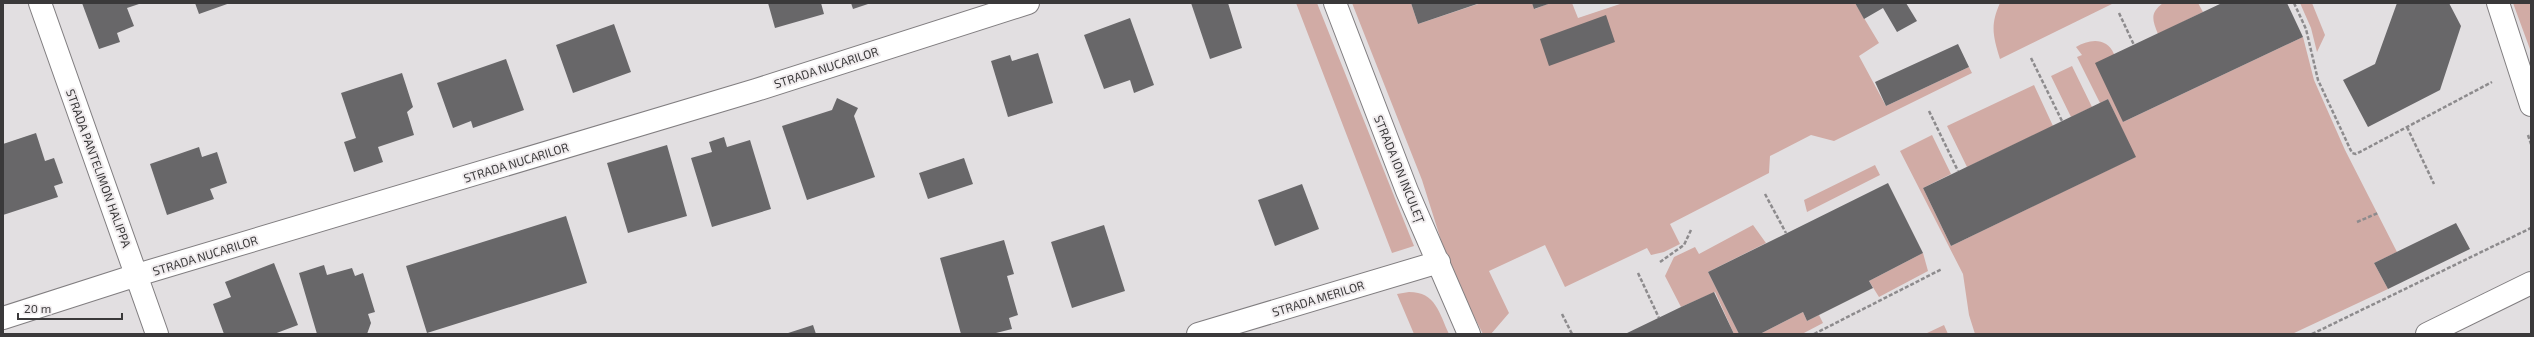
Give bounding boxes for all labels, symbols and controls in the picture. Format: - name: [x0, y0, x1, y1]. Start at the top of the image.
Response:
- street label: STRADA NUCARILOR: [772, 43, 880, 91]
- street label: STRADA PANTELIMON HALIPPA: [64, 87, 134, 250]
- street label: STRADA ION INCULEȚ: [1370, 113, 1428, 226]
- street label: STRADA NUCARILOR: [462, 139, 570, 185]
- street label: STRADA NUCARILOR: [151, 232, 259, 278]
- street label: STRADA MERILOR: [1270, 277, 1366, 319]
- scale bar: [18, 295, 122, 321]
- text: 20 m: [24, 301, 51, 315]

